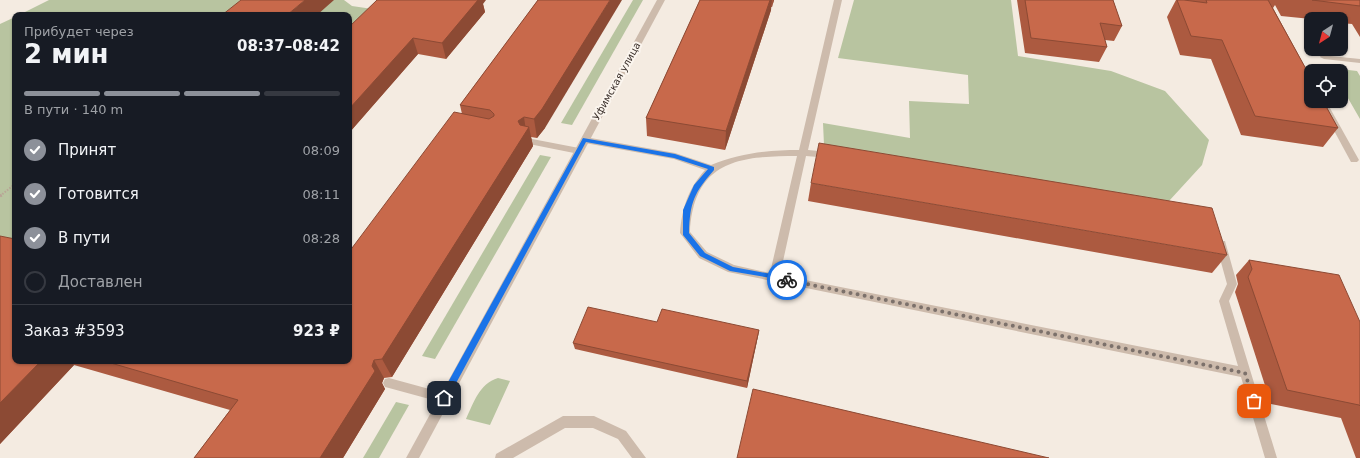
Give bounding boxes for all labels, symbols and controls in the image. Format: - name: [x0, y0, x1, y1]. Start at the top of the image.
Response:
- north arrow: [1304, 12, 1348, 56]
- map controls: [1304, 12, 1348, 108]
- text: Прибудет через: [24, 24, 134, 39]
- text: 08:37–08:42: [237, 37, 340, 55]
- text: 2 мин: [24, 39, 109, 69]
- street label: Уфимская улица: [590, 40, 642, 122]
- button: locate: [1304, 64, 1348, 108]
- text: В пути · 140 m: [24, 102, 123, 117]
- icon: check: [24, 139, 46, 161]
- text: Принят: [58, 141, 116, 159]
- text: 08:09: [303, 143, 340, 158]
- icon: check: [24, 183, 46, 205]
- text: Готовится: [58, 185, 139, 203]
- text: 08:11: [303, 187, 340, 202]
- icon: check: [24, 227, 46, 249]
- text: В пути: [58, 229, 110, 247]
- text: 08:28: [303, 231, 340, 246]
- courier: [767, 260, 807, 300]
- icon: bike: [776, 269, 798, 291]
- text: Доставлен: [58, 273, 143, 291]
- text: Заказ #3593: [24, 322, 125, 340]
- text: 923 ₽: [293, 322, 340, 340]
- pin: [427, 381, 461, 415]
- pin: [1237, 384, 1271, 418]
- icon: home: [433, 387, 455, 409]
- icon: bag: [1243, 390, 1265, 412]

